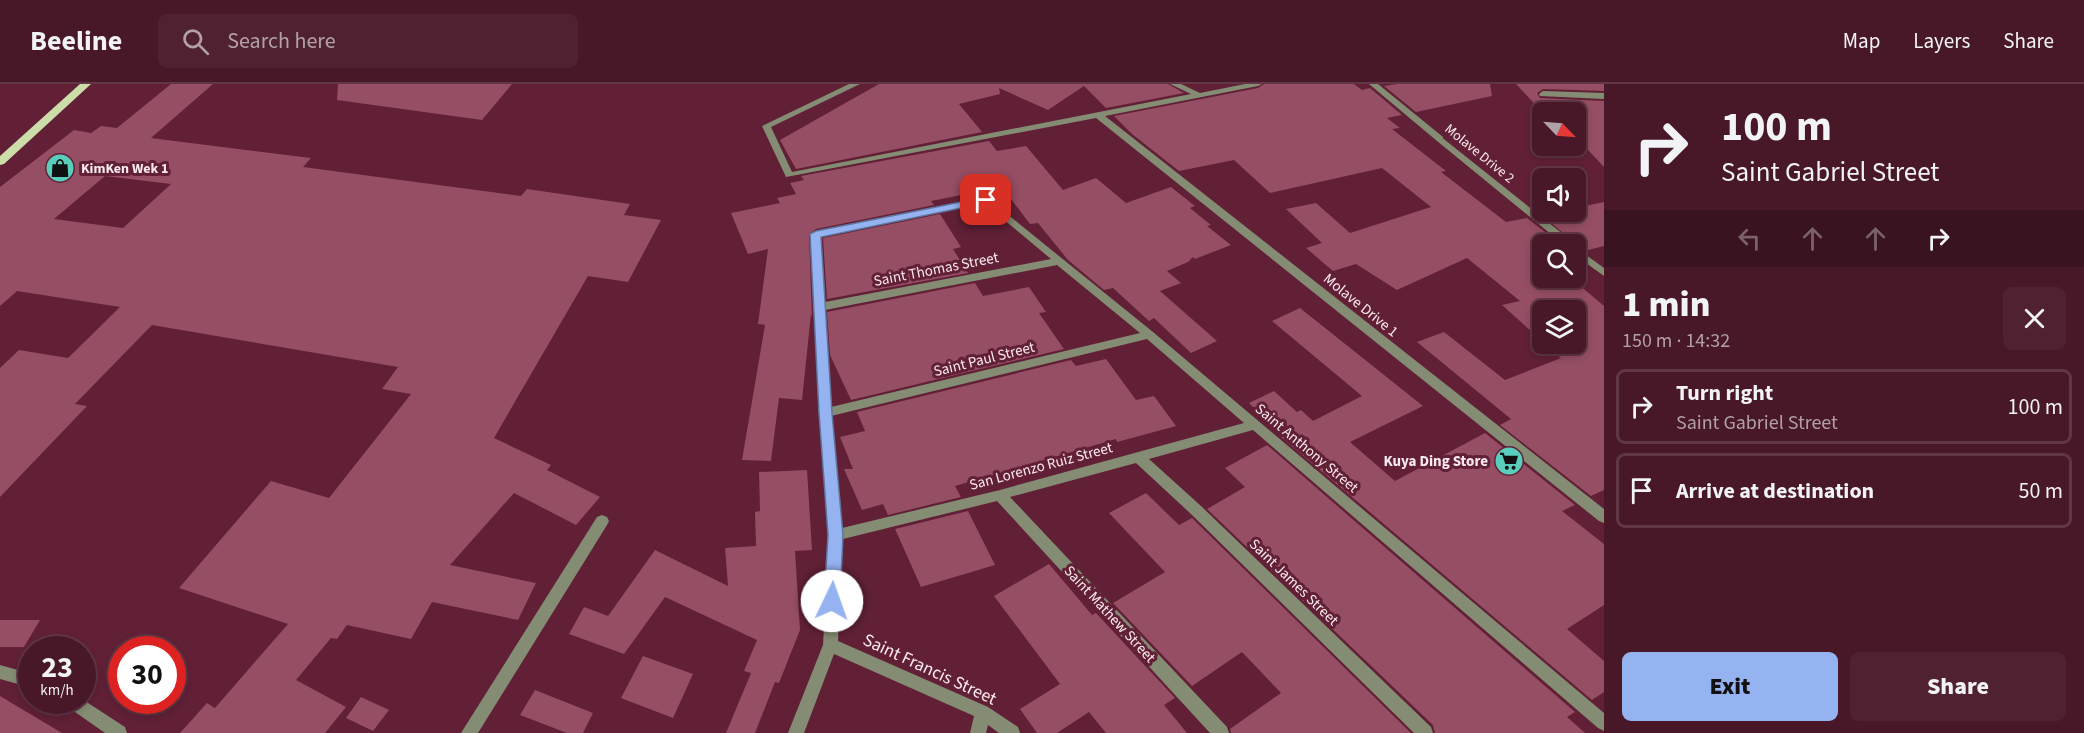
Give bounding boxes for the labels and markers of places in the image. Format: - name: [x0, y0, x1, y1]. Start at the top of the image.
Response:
- shop icon: KimKen Wek 1: [44, 152, 76, 184]
- place label: KimKen Wek 1: [81, 159, 168, 179]
- pin: [960, 174, 1011, 225]
- supermarket icon: Kuya Ding Store: [1493, 445, 1525, 477]
- place label: Kuya Ding Store: [1383, 451, 1488, 472]

